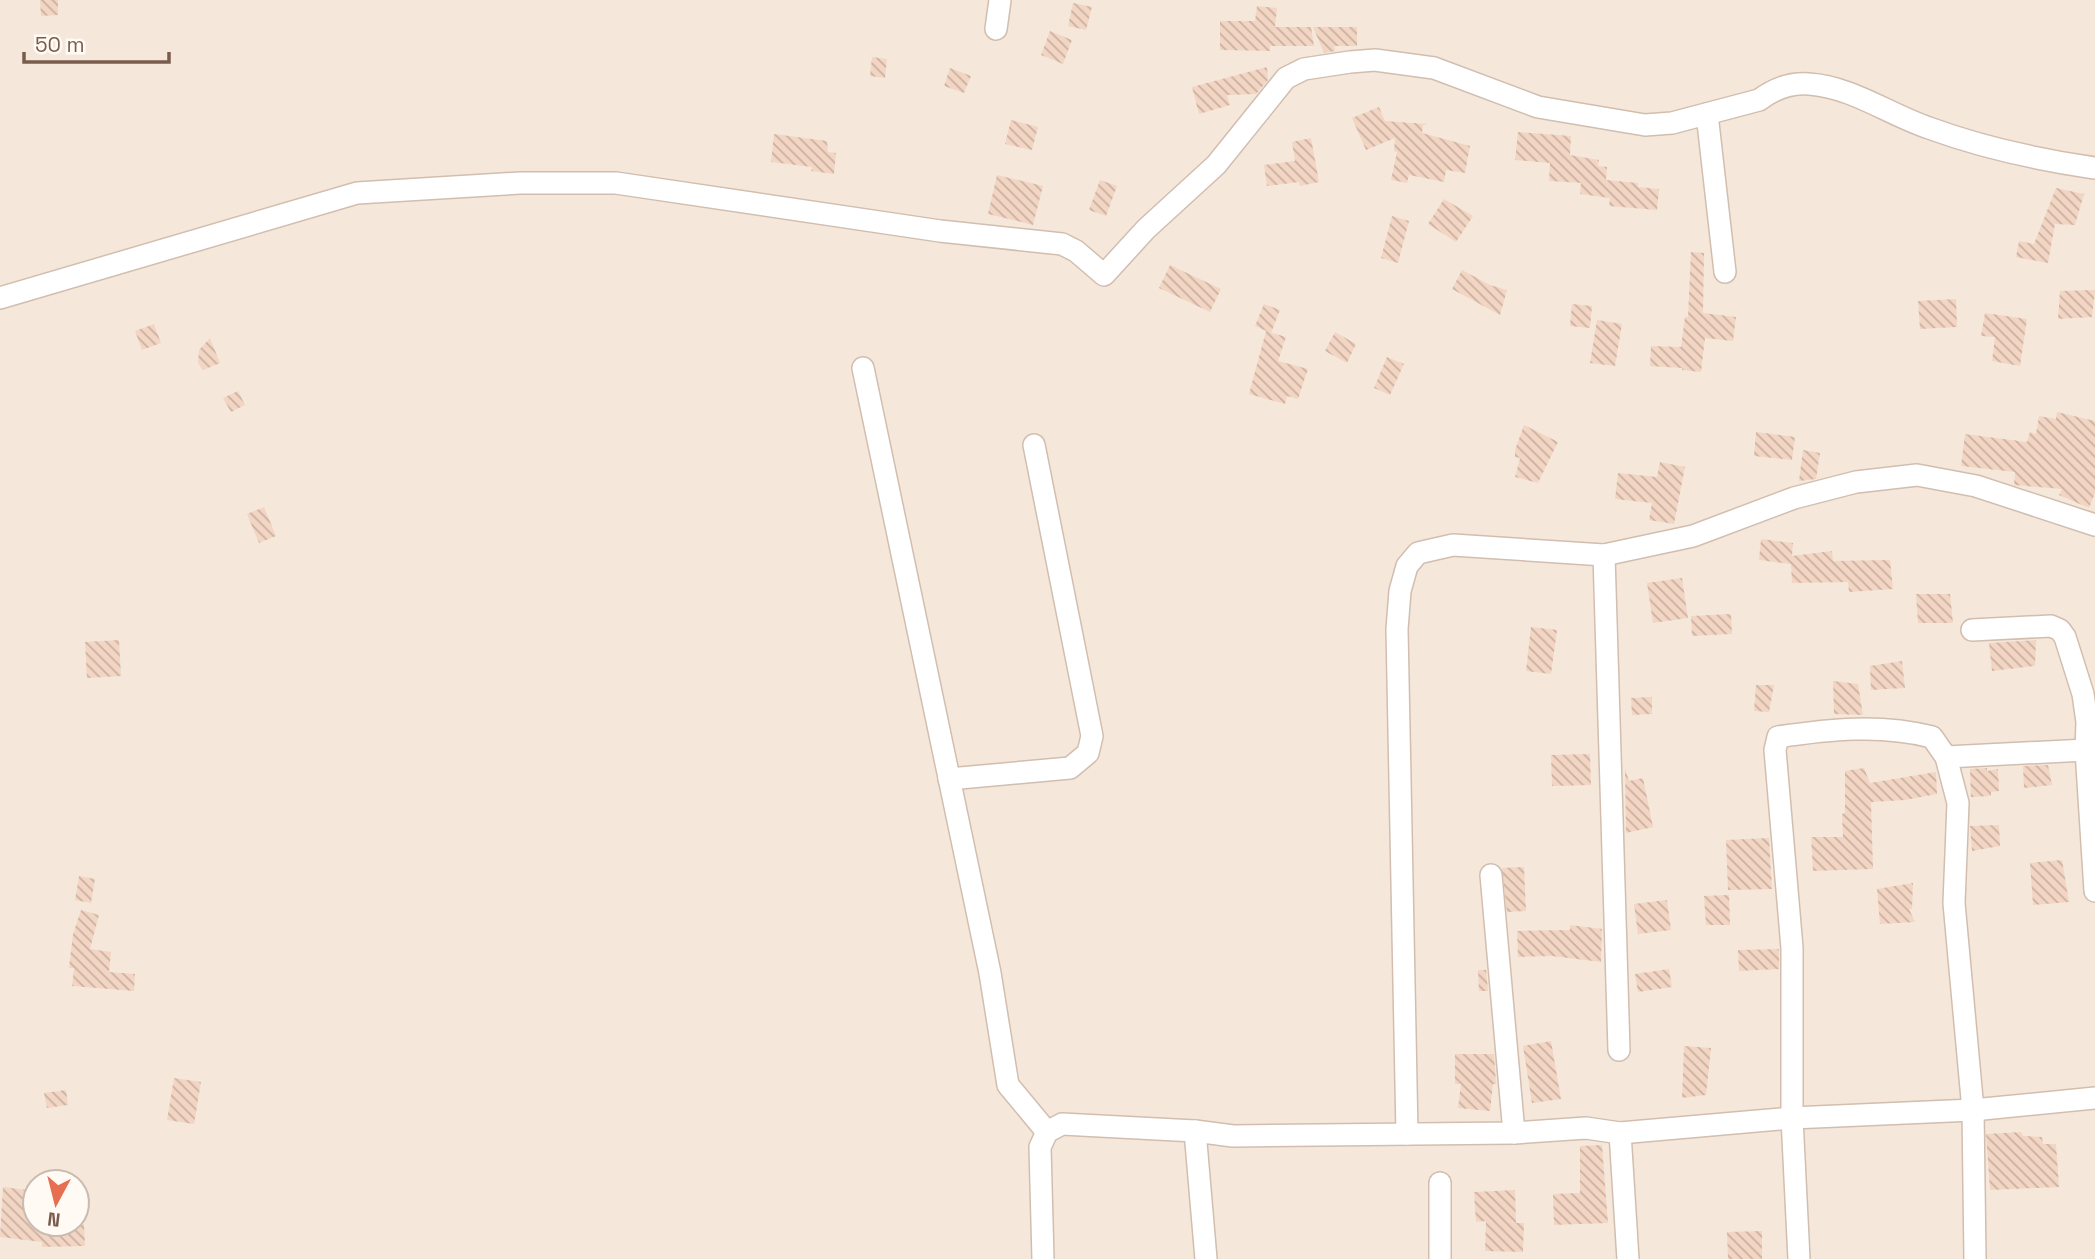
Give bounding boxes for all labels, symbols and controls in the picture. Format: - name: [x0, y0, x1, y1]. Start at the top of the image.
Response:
- scale bar: [24, 21, 170, 65]
- text: 50 m: [35, 31, 85, 58]
- north arrow: [21, 1168, 91, 1238]
- text: N: [46, 1206, 62, 1233]

